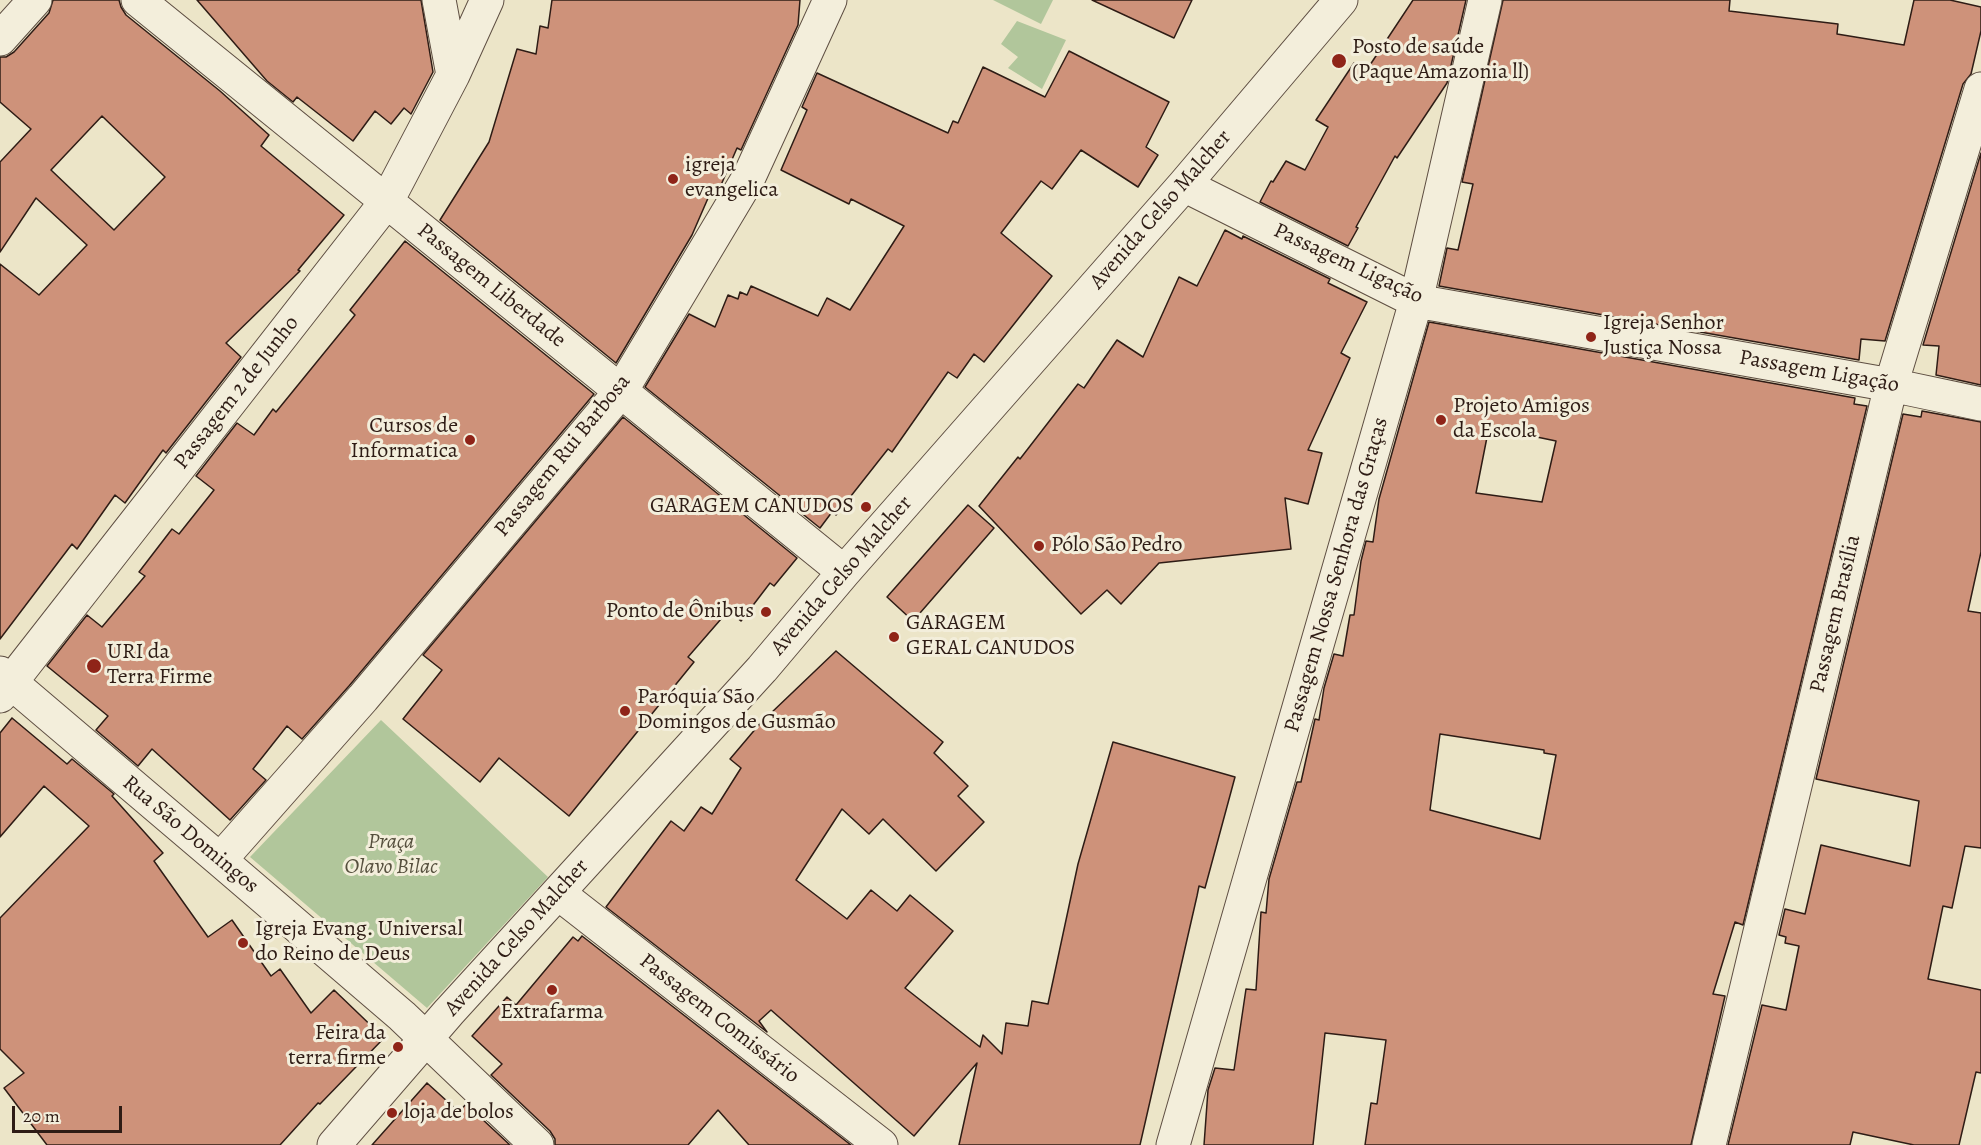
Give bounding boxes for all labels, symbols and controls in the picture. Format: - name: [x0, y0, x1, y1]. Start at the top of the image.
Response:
- place label: Posto de saúde (Paque Amazonia ll): [1352, 35, 1529, 86]
- marker: Posto de saúde (Paque Amazonia ll): [1330, 52, 1348, 70]
- street label: Avenida Celso Malcher: [1085, 125, 1237, 295]
- place label: igreja evangelica: [685, 153, 778, 204]
- marker: igreja evangelica: [666, 172, 680, 186]
- street label: Passagem Liberdade: [411, 218, 571, 354]
- street label: Passagem Ligação: [1269, 218, 1427, 310]
- street label: Passagem 2 de Junho: [169, 311, 305, 475]
- place label: Igreja Senhor Justiça Nossa: [1603, 311, 1724, 362]
- marker: Igreja Senhor Justiça Nossa: [1584, 330, 1598, 344]
- street label: Passagem Ligação: [1737, 345, 1901, 399]
- street label: Passagem Rui Barbosa: [489, 369, 637, 543]
- place label: Projeto Amigos da Escola: [1453, 394, 1590, 446]
- marker: Projeto Amigos da Escola: [1434, 413, 1448, 427]
- place label: Cursos de Informatica: [351, 414, 458, 466]
- street label: Passagem Nossa Senhora das Graças: [1279, 414, 1395, 736]
- marker: Cursos de Informatica: [463, 433, 477, 447]
- street label: Avenida Celso Malcher: [766, 491, 918, 661]
- place label: GARAGEM CANUDOS: [650, 494, 854, 520]
- marker: GARAGEM CANUDOS: [859, 500, 873, 514]
- street label: Passagem Brasília: [1805, 532, 1867, 696]
- place label: Pólo São Pedro: [1051, 533, 1183, 559]
- marker: Pólo São Pedro: [1032, 539, 1046, 553]
- place label: Ponto de Ônibus: [606, 599, 754, 625]
- marker: Ponto de Ônibus: [759, 605, 773, 619]
- place label: GARAGEM GERAL CANUDOS: [906, 611, 1075, 662]
- marker: GARAGEM GERAL CANUDOS: [887, 630, 901, 644]
- place label: URI da Terra Firme: [107, 640, 212, 692]
- marker: URI da Terra Firme: [85, 657, 103, 675]
- place label: Paróquia São Domingos de Gusmão: [637, 685, 836, 736]
- marker: Paróquia São Domingos de Gusmão: [618, 704, 632, 718]
- street label: Rua São Domingos: [116, 770, 264, 900]
- park label: Praça Olavo Bilac: [344, 830, 438, 882]
- street label: Avenida Celso Malcher: [439, 854, 595, 1022]
- place label: Igreja Evang. Universal do Reino de Deus: [255, 917, 463, 968]
- marker: Igreja Evang. Universal do Reino de Deus: [236, 936, 250, 950]
- street label: Passagem Comissário: [634, 948, 804, 1090]
- marker: Extrafarma: [545, 983, 559, 997]
- place label: Extrafarma: [500, 1000, 604, 1026]
- place label: Feira da terra firme: [288, 1021, 386, 1072]
- marker: Feira da terra firme: [391, 1040, 405, 1054]
- scale bar: [15, 1094, 124, 1132]
- place label: loja de bolos: [404, 1100, 514, 1126]
- text: 20 m: [23, 1104, 60, 1128]
- marker: loja de bolos: [385, 1106, 399, 1120]

